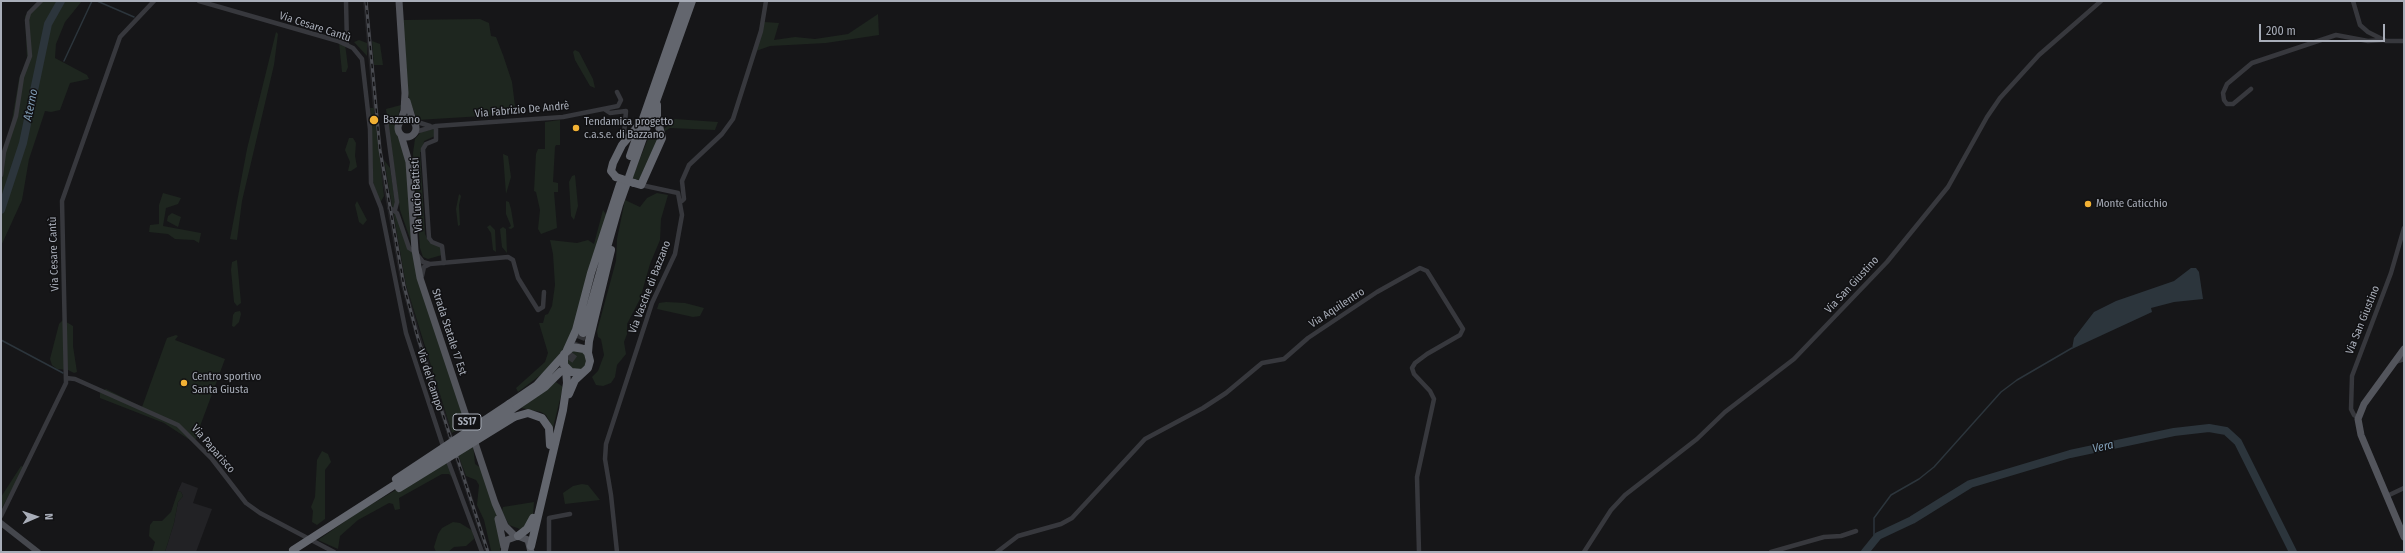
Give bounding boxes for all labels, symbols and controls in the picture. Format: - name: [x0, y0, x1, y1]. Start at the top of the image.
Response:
- street label: Via Cesare Cantù: [277, 9, 353, 45]
- scale bar: [2261, 16, 2387, 42]
- text: 200 m: [2266, 24, 2296, 38]
- water label: Aterno: [21, 88, 41, 122]
- street label: Via Fabrizio De Andrè: [474, 99, 570, 121]
- place label: Bazzano: [383, 113, 420, 127]
- marker: Bazzano: [368, 114, 380, 126]
- place label: Tendamica progetto c.a.s.e. di Bazzano: [584, 115, 673, 141]
- marker: Tendamica progetto c.a.s.e. di Bazzano: [571, 123, 581, 133]
- street label: Via Lucio Battisti: [408, 157, 426, 233]
- place label: Monte Caticchio: [2096, 197, 2168, 211]
- marker: Monte Caticchio: [2083, 199, 2093, 209]
- street label: Via Cesare Cantù: [46, 216, 62, 292]
- street label: Via Vasche di Bazzano: [626, 239, 674, 335]
- street label: Via San Giustino: [1822, 254, 1882, 316]
- street label: Via San Giustino: [2343, 284, 2383, 356]
- street label: Via Aquilentro: [1307, 285, 1367, 331]
- street label: Strada Statale 17 Est: [429, 287, 469, 377]
- street label: Via del Campo: [414, 347, 446, 413]
- place label: Centro sportivo Santa Giusta: [192, 370, 261, 396]
- marker: Centro sportivo Santa Giusta: [179, 378, 189, 388]
- road number: SS17: [453, 414, 481, 430]
- street label: Via Paparisco: [188, 422, 238, 476]
- water label: Vera: [2091, 438, 2115, 456]
- north arrow: [16, 497, 56, 537]
- text: N: [42, 513, 55, 520]

